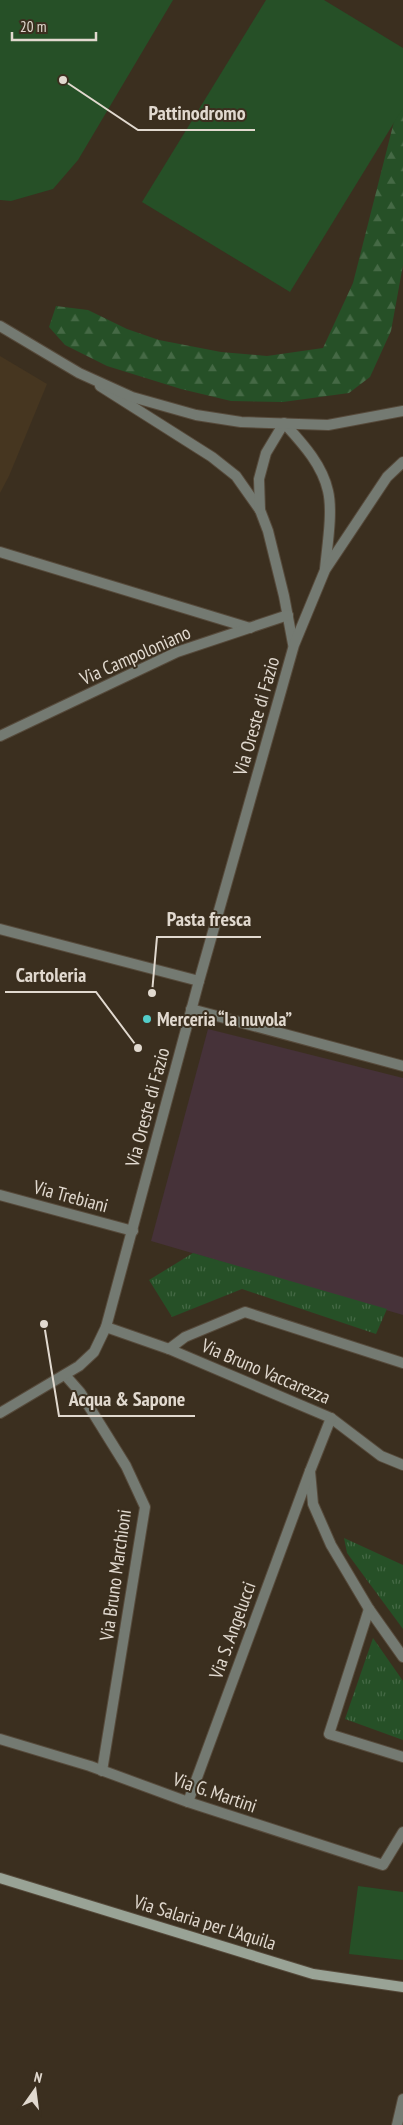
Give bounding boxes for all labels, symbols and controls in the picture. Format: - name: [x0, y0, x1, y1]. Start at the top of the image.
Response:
- scale bar: [12, 10, 96, 42]
- text: 20 m: [20, 17, 46, 36]
- callout: Pattinodromo: [138, 95, 255, 130]
- text: Pattinodromo: [148, 100, 246, 126]
- street label: Via Campoloniano: [75, 620, 194, 691]
- street label: Via Oreste di Fazio: [227, 654, 284, 779]
- callout: Pasta fresca: [157, 902, 261, 937]
- text: Pasta fresca: [167, 906, 251, 932]
- callout: Cartoleria: [5, 957, 96, 992]
- text: Cartoleria: [16, 962, 86, 988]
- place label: Merceria “la nuvola”: [157, 1007, 292, 1031]
- marker: Merceria “la nuvola”: [141, 1013, 153, 1025]
- street label: Via Oreste di Fazio: [119, 1045, 174, 1170]
- street label: Via Trebiani: [30, 1174, 111, 1217]
- street label: Via Bruno Vaccarezza: [197, 1333, 334, 1409]
- callout: Acqua & Sapone: [59, 1381, 195, 1416]
- text: Acqua & Sapone: [68, 1386, 185, 1412]
- street label: Via Bruno Marchioni: [94, 1508, 136, 1643]
- street label: Via S. Angelucci: [203, 1578, 261, 1683]
- street label: Via G. Martini: [169, 1766, 260, 1818]
- street label: Via Salaria per L'Aquila: [130, 1889, 279, 1955]
- north arrow: [10, 2065, 60, 2115]
- text: N: [32, 2068, 44, 2087]

